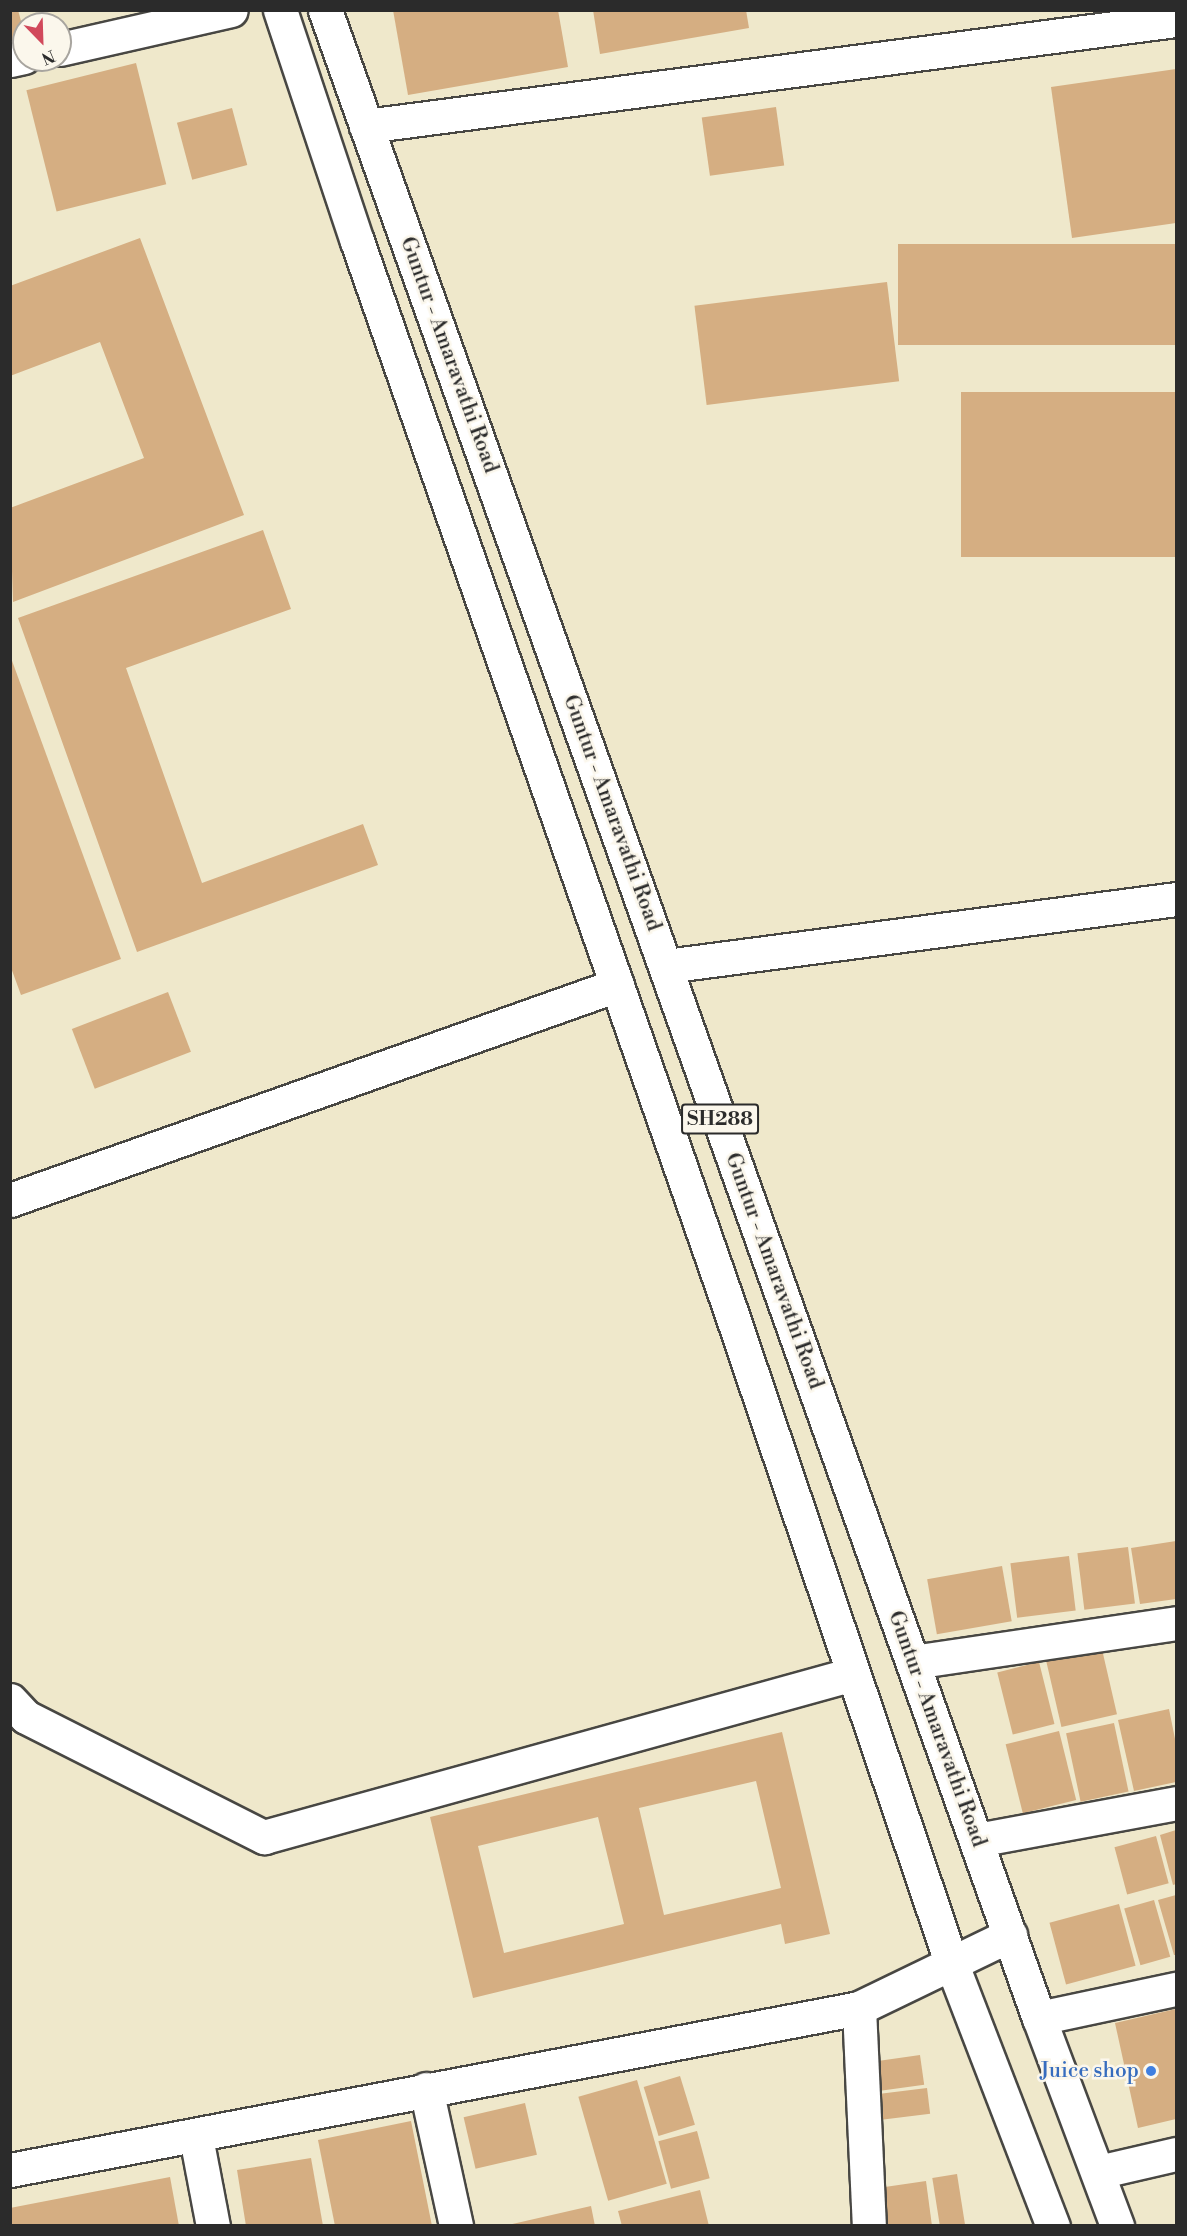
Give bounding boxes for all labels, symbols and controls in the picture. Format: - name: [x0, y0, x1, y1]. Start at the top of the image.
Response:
- north arrow: [12, 12, 72, 72]
- text: N: [39, 45, 58, 68]
- street label: Guntur - Amaravathi Road: [395, 234, 503, 476]
- street label: Guntur - Amaravathi Road: [558, 692, 666, 934]
- road number: SH288: [681, 1102, 759, 1136]
- street label: Guntur - Amaravathi Road: [720, 1150, 828, 1392]
- street label: Guntur - Amaravathi Road: [883, 1608, 991, 1850]
- place label: Juice shop: [1040, 2058, 1139, 2084]
- marker: Juice shop: [1144, 2064, 1158, 2078]

